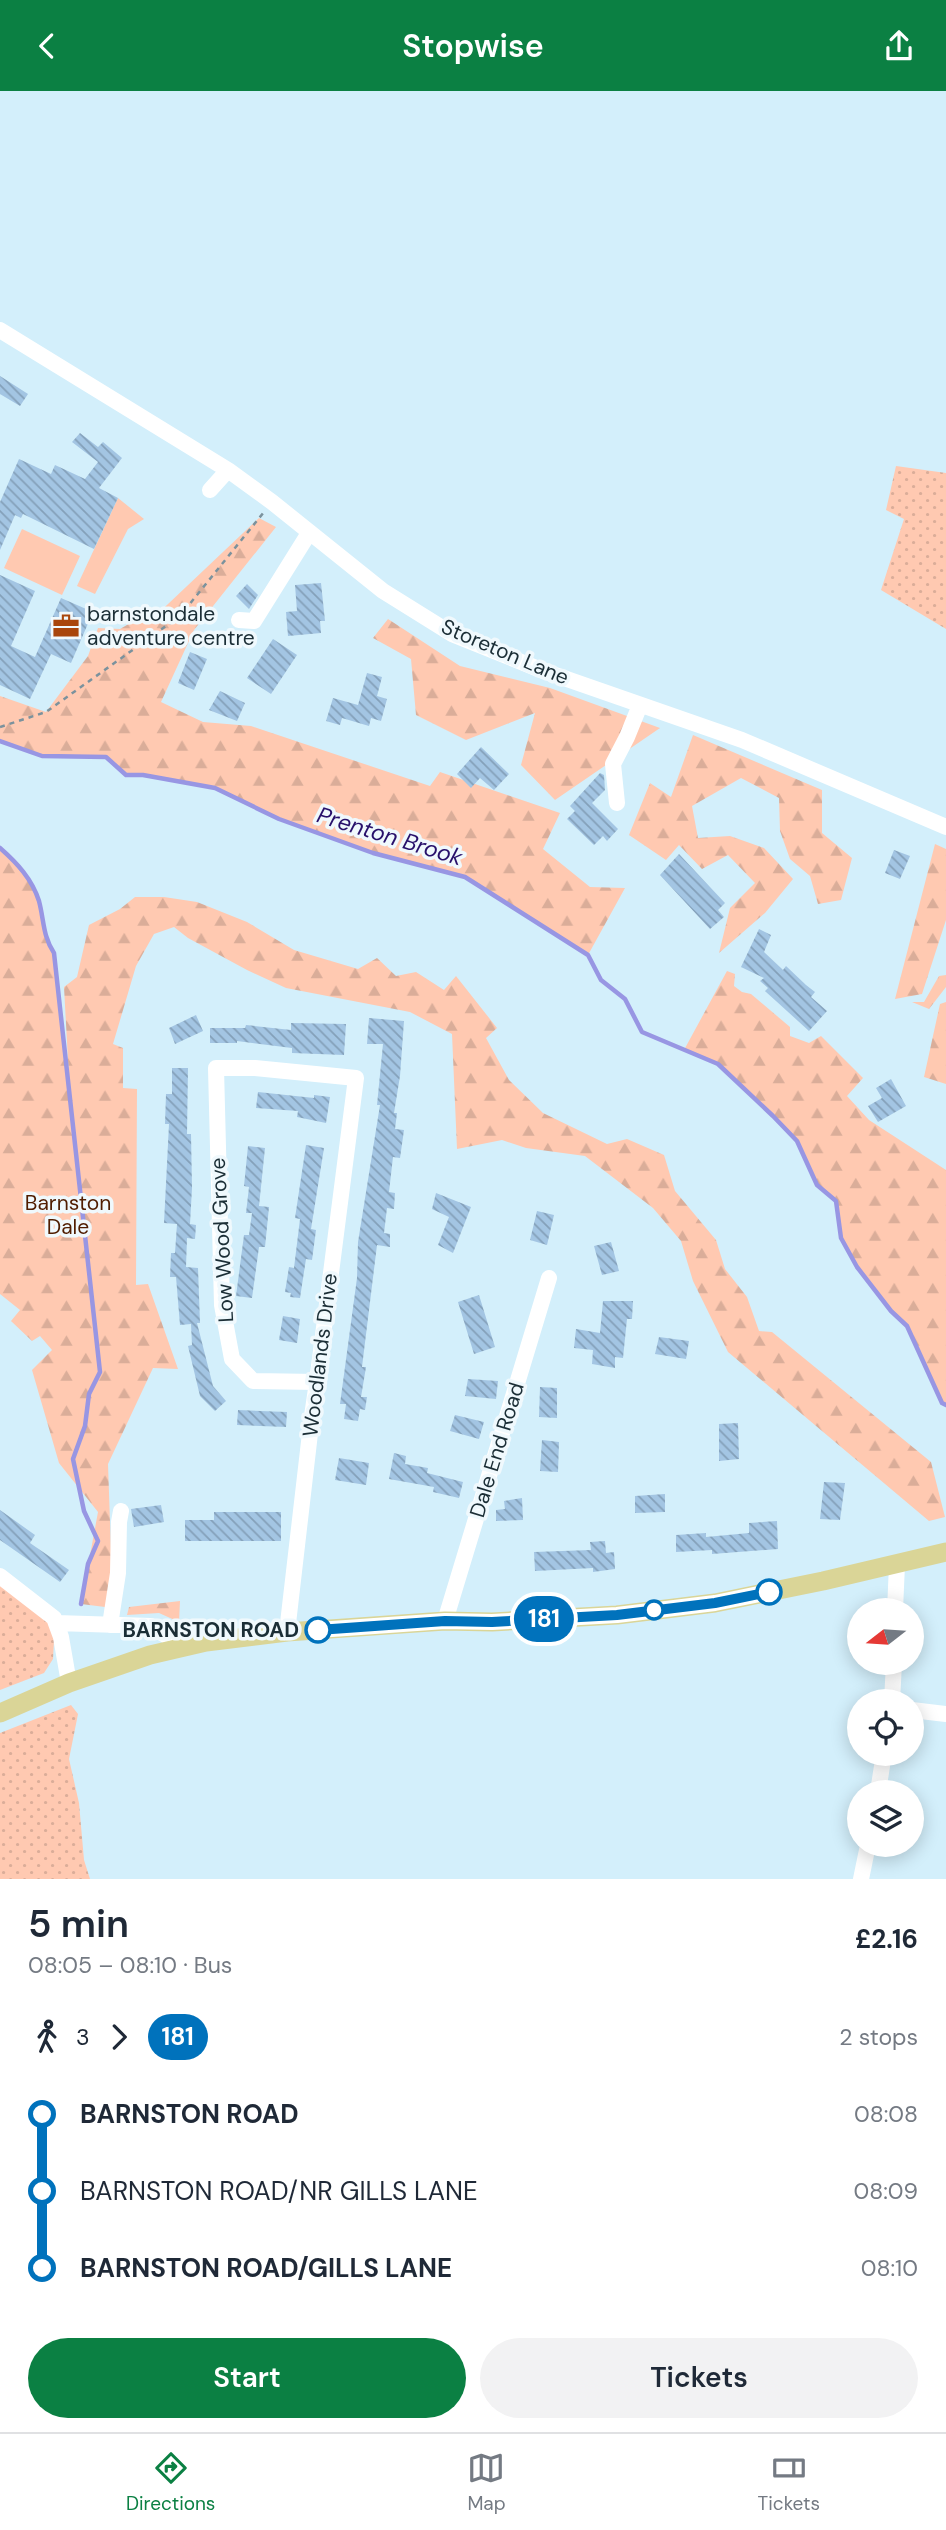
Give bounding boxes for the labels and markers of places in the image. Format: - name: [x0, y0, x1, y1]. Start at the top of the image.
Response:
- place label: barnstondale adventure centre: [87, 600, 255, 652]
- office icon: barnstondale adventure centre: [51, 611, 81, 641]
- unlabelled marker: [756, 1579, 782, 1605]
- unlabelled marker: [644, 1600, 664, 1620]
- place label: BARNSTON ROAD: [122, 1616, 299, 1644]
- marker: BARNSTON ROAD: [305, 1617, 331, 1643]

